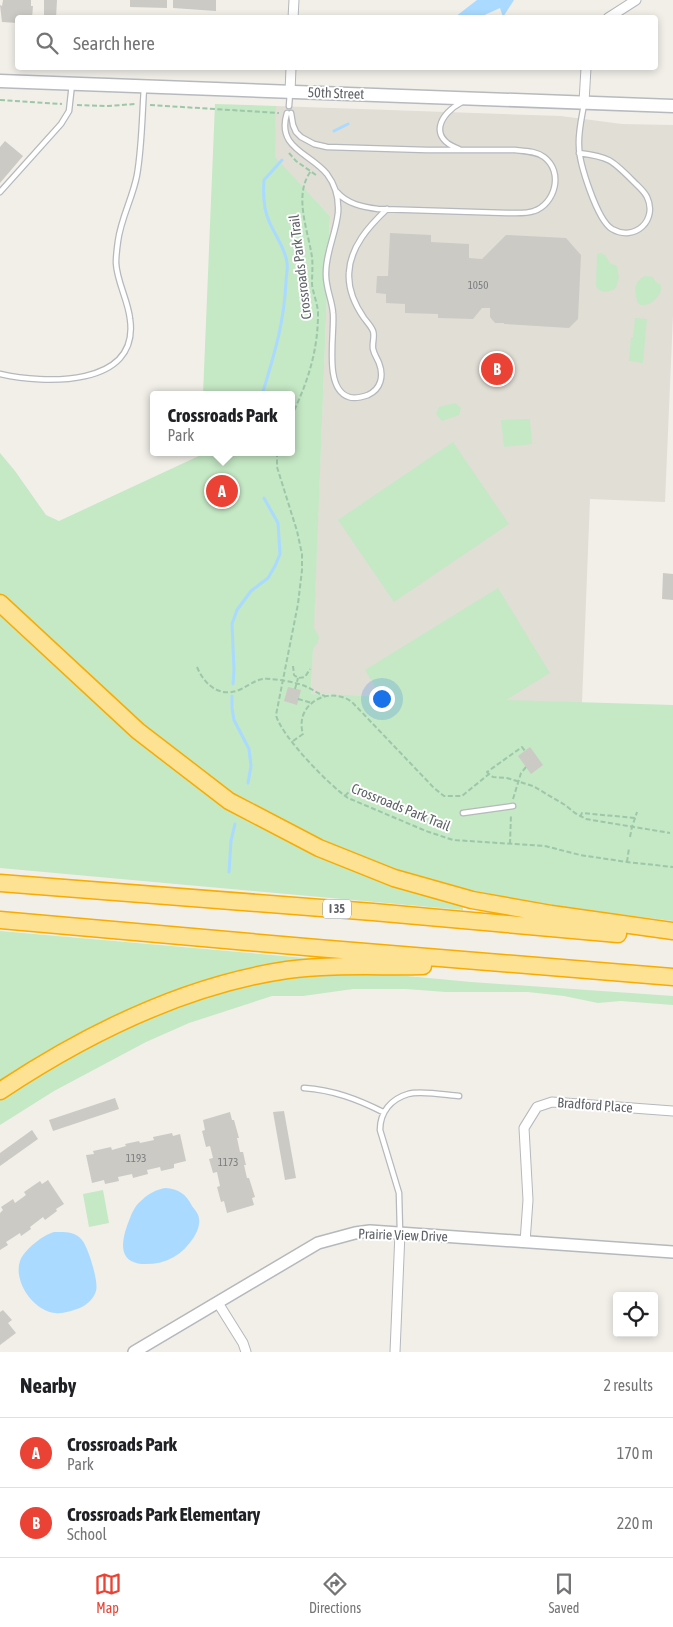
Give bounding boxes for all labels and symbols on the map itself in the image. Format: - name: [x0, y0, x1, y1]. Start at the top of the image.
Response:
- street label: 50th Street: [307, 84, 365, 102]
- street label: Crossroads Park Trail: [286, 213, 314, 320]
- house number: 1050: [468, 279, 488, 291]
- pin: B: [481, 350, 513, 388]
- pin: A: [206, 472, 238, 510]
- your location: [369, 686, 395, 712]
- street label: Crossroads Park Trail: [349, 780, 453, 834]
- road number: I 35: [323, 900, 351, 919]
- street label: Bradford Place: [557, 1094, 633, 1116]
- house number: 1193: [126, 1152, 146, 1164]
- house number: 1173: [218, 1156, 238, 1168]
- street label: Prairie View Drive: [358, 1225, 448, 1245]

